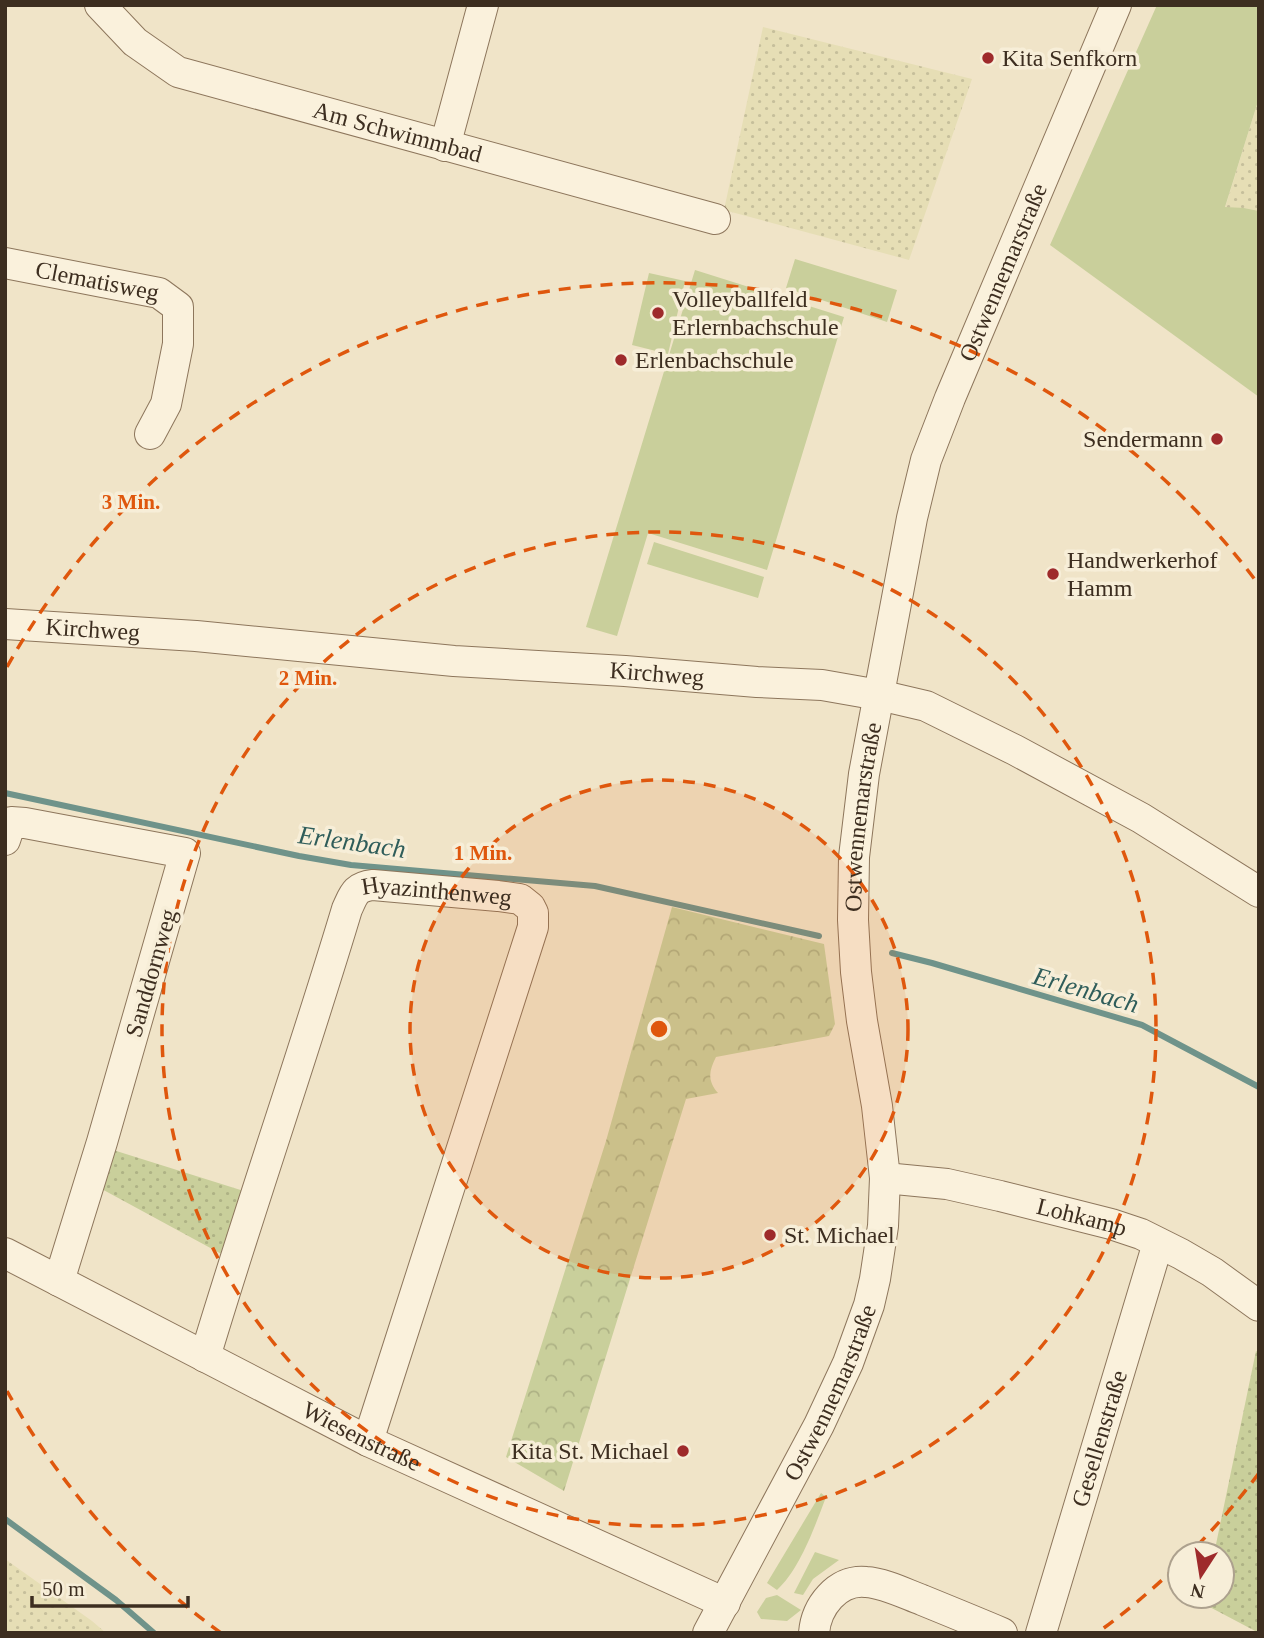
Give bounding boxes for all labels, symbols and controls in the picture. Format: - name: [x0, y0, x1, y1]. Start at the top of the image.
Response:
- place label: Kita Senfkorn: [1002, 45, 1137, 71]
- marker: Kita Senfkorn: [980, 50, 996, 66]
- street label: Am Schwimmbad: [310, 97, 485, 168]
- street label: Ostwennemarstraße: [954, 180, 1052, 365]
- street label: Clematisweg: [33, 256, 161, 306]
- place label: Volleyballfeld Erlernbachschule: [672, 286, 839, 340]
- marker: Volleyballfeld Erlernbachschule: [650, 305, 666, 321]
- place label: Erlenbachschule: [635, 347, 794, 373]
- marker: Erlenbachschule: [613, 352, 629, 368]
- place label: Sendermann: [1083, 426, 1203, 452]
- marker: Sendermann: [1209, 431, 1225, 447]
- text: 3 Min.: [102, 490, 160, 514]
- place label: Handwerkerhof Hamm: [1067, 547, 1218, 601]
- marker: Handwerkerhof Hamm: [1045, 566, 1061, 582]
- street label: Kirchweg: [45, 614, 141, 645]
- street label: Kirchweg: [609, 657, 705, 691]
- text: 2 Min.: [279, 666, 337, 690]
- street label: Ostwennemarstraße: [840, 720, 886, 912]
- water label: Erlenbach: [295, 820, 408, 864]
- text: 1 Min.: [454, 841, 512, 865]
- street label: Hyazinthenweg: [360, 871, 513, 911]
- street label: Sanddornweg: [120, 906, 182, 1040]
- water label: Erlenbach: [1029, 961, 1142, 1019]
- centre of rings: [647, 1017, 671, 1041]
- street label: Lohkamp: [1034, 1193, 1130, 1241]
- place label: St. Michael: [784, 1222, 895, 1248]
- marker: St. Michael: [762, 1227, 778, 1243]
- street label: Ostwennemarstraße: [779, 1301, 881, 1485]
- street label: Gesellenstraße: [1067, 1367, 1132, 1510]
- street label: Wiesenstraße: [298, 1396, 425, 1476]
- place label: Kita St. Michael: [511, 1438, 669, 1464]
- marker: Kita St. Michael: [675, 1443, 691, 1459]
- north arrow: [1166, 1540, 1236, 1610]
- scale bar: [32, 1564, 187, 1608]
- text: 50 m: [42, 1577, 85, 1601]
- text: N: [1188, 1579, 1206, 1603]

